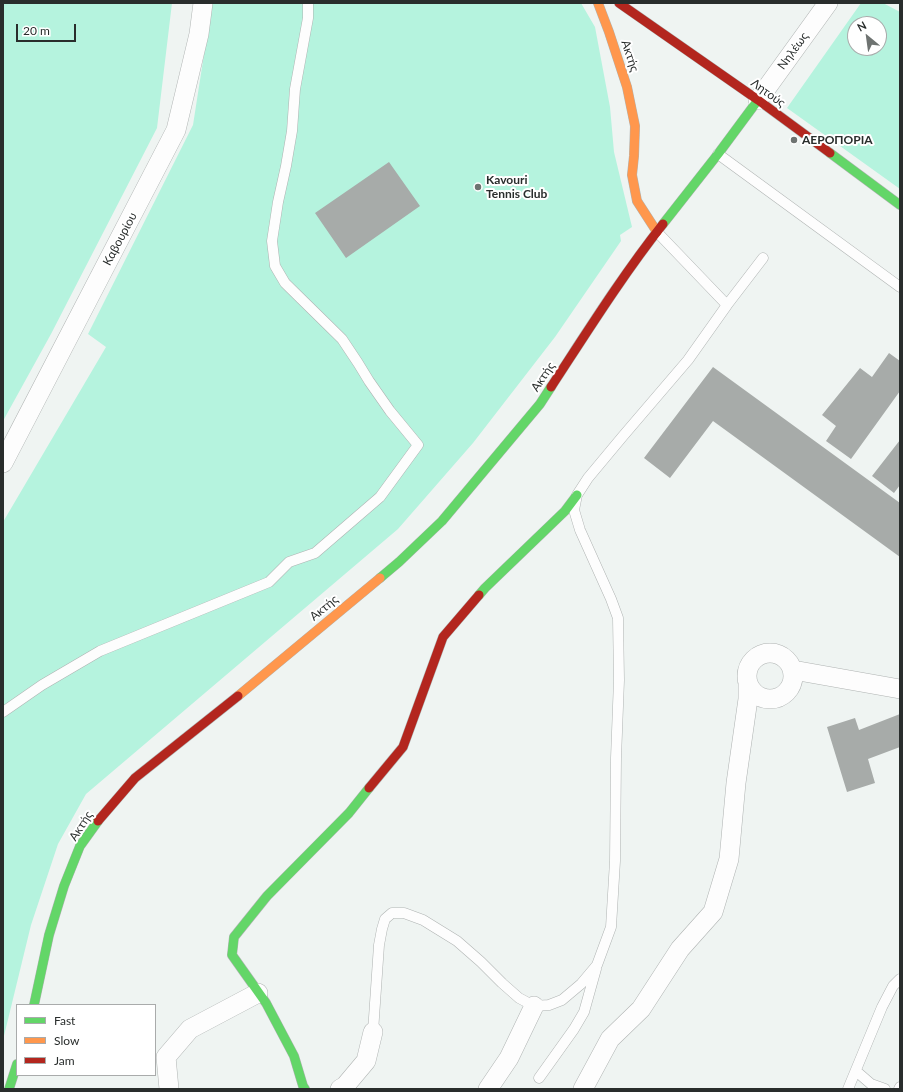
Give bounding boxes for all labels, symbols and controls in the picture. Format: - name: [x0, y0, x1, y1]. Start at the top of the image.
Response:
- scale bar: [18, 16, 78, 42]
- north arrow: [847, 16, 887, 56]
- text: N: [855, 18, 868, 34]
- text: 20 m: [23, 23, 50, 38]
- street label: Νηλέως: [775, 30, 811, 72]
- street label: Ακτής: [618, 38, 642, 74]
- street label: Λητούς: [748, 76, 788, 110]
- place label: ΑΕΡΟΠΟΡΙΑ: [802, 133, 873, 147]
- marker: ΑΕΡΟΠΟΡΙΑ: [789, 135, 799, 145]
- place label: Kavouri Tennis Club: [486, 173, 547, 201]
- marker: Kavouri Tennis Club: [473, 182, 483, 192]
- street label: Καβουρίου: [100, 210, 140, 268]
- street label: Ακτής: [528, 360, 558, 394]
- street label: Ακτής: [307, 592, 341, 624]
- street label: Ακτής: [66, 809, 96, 843]
- legend: [16, 1004, 156, 1076]
- text: Fast: [54, 1013, 75, 1028]
- text: Slow: [54, 1033, 79, 1048]
- text: Jam: [54, 1053, 75, 1068]

